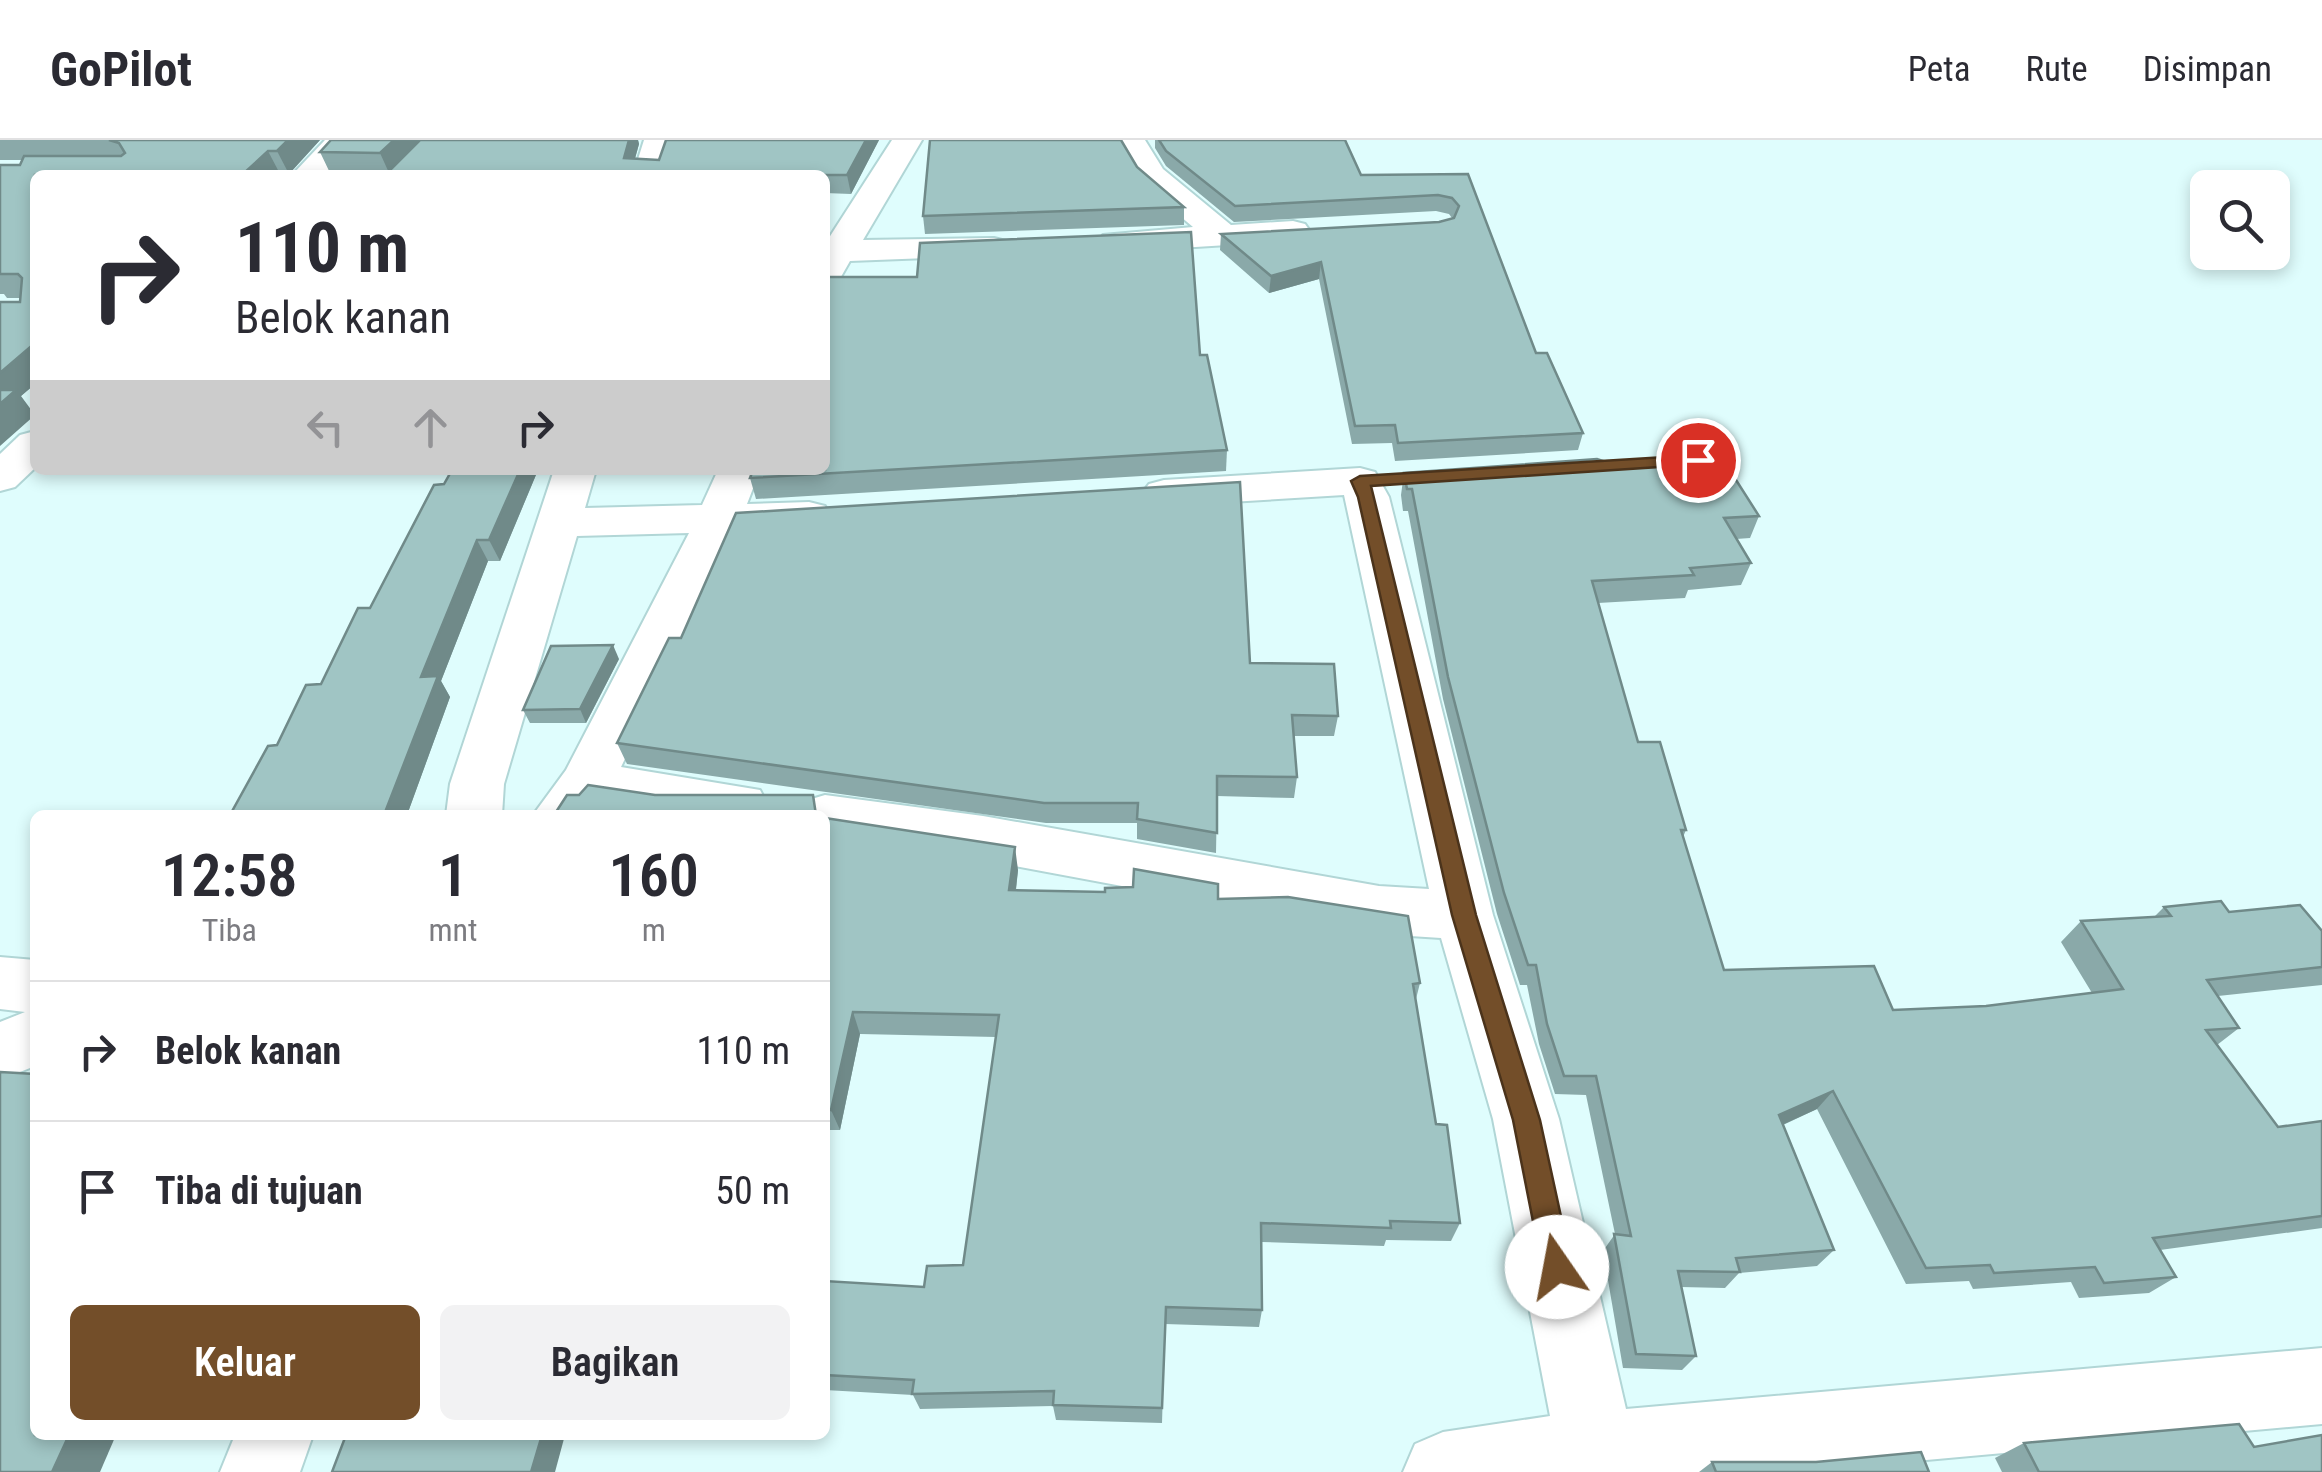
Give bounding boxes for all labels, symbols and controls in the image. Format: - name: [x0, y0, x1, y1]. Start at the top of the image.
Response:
- text: GoPilot: [50, 41, 192, 98]
- text: Peta: [1908, 49, 1970, 90]
- text: Rute: [2025, 49, 2088, 90]
- text: Disimpan: [2143, 49, 2272, 90]
- map controls: [2190, 170, 2290, 270]
- button: search: [2190, 170, 2290, 270]
- text: 110 m: [235, 207, 409, 289]
- icon: right: [70, 210, 200, 340]
- text: Belok kanan: [235, 291, 451, 344]
- icon: left: [298, 400, 353, 455]
- icon: ahead: [403, 400, 458, 455]
- icon: right: [508, 400, 563, 455]
- pin: [1656, 418, 1741, 503]
- icon: arrive: [1671, 433, 1726, 488]
- text: 12:58: [161, 840, 298, 911]
- text: 1: [438, 840, 468, 911]
- text: 160: [608, 840, 699, 911]
- text: Tiba: [202, 911, 257, 949]
- text: mnt: [428, 911, 478, 949]
- text: m: [642, 911, 666, 949]
- icon: right: [70, 1024, 125, 1079]
- text: Belok kanan: [155, 1029, 341, 1073]
- text: 110 m: [696, 1029, 790, 1073]
- icon: arrive: [70, 1164, 125, 1219]
- text: Tiba di tujuan: [155, 1169, 363, 1213]
- text: 50 m: [715, 1169, 790, 1213]
- position arrow: [1505, 1215, 1609, 1319]
- button: Keluar: [70, 1305, 420, 1420]
- button: Bagikan: [440, 1305, 790, 1420]

